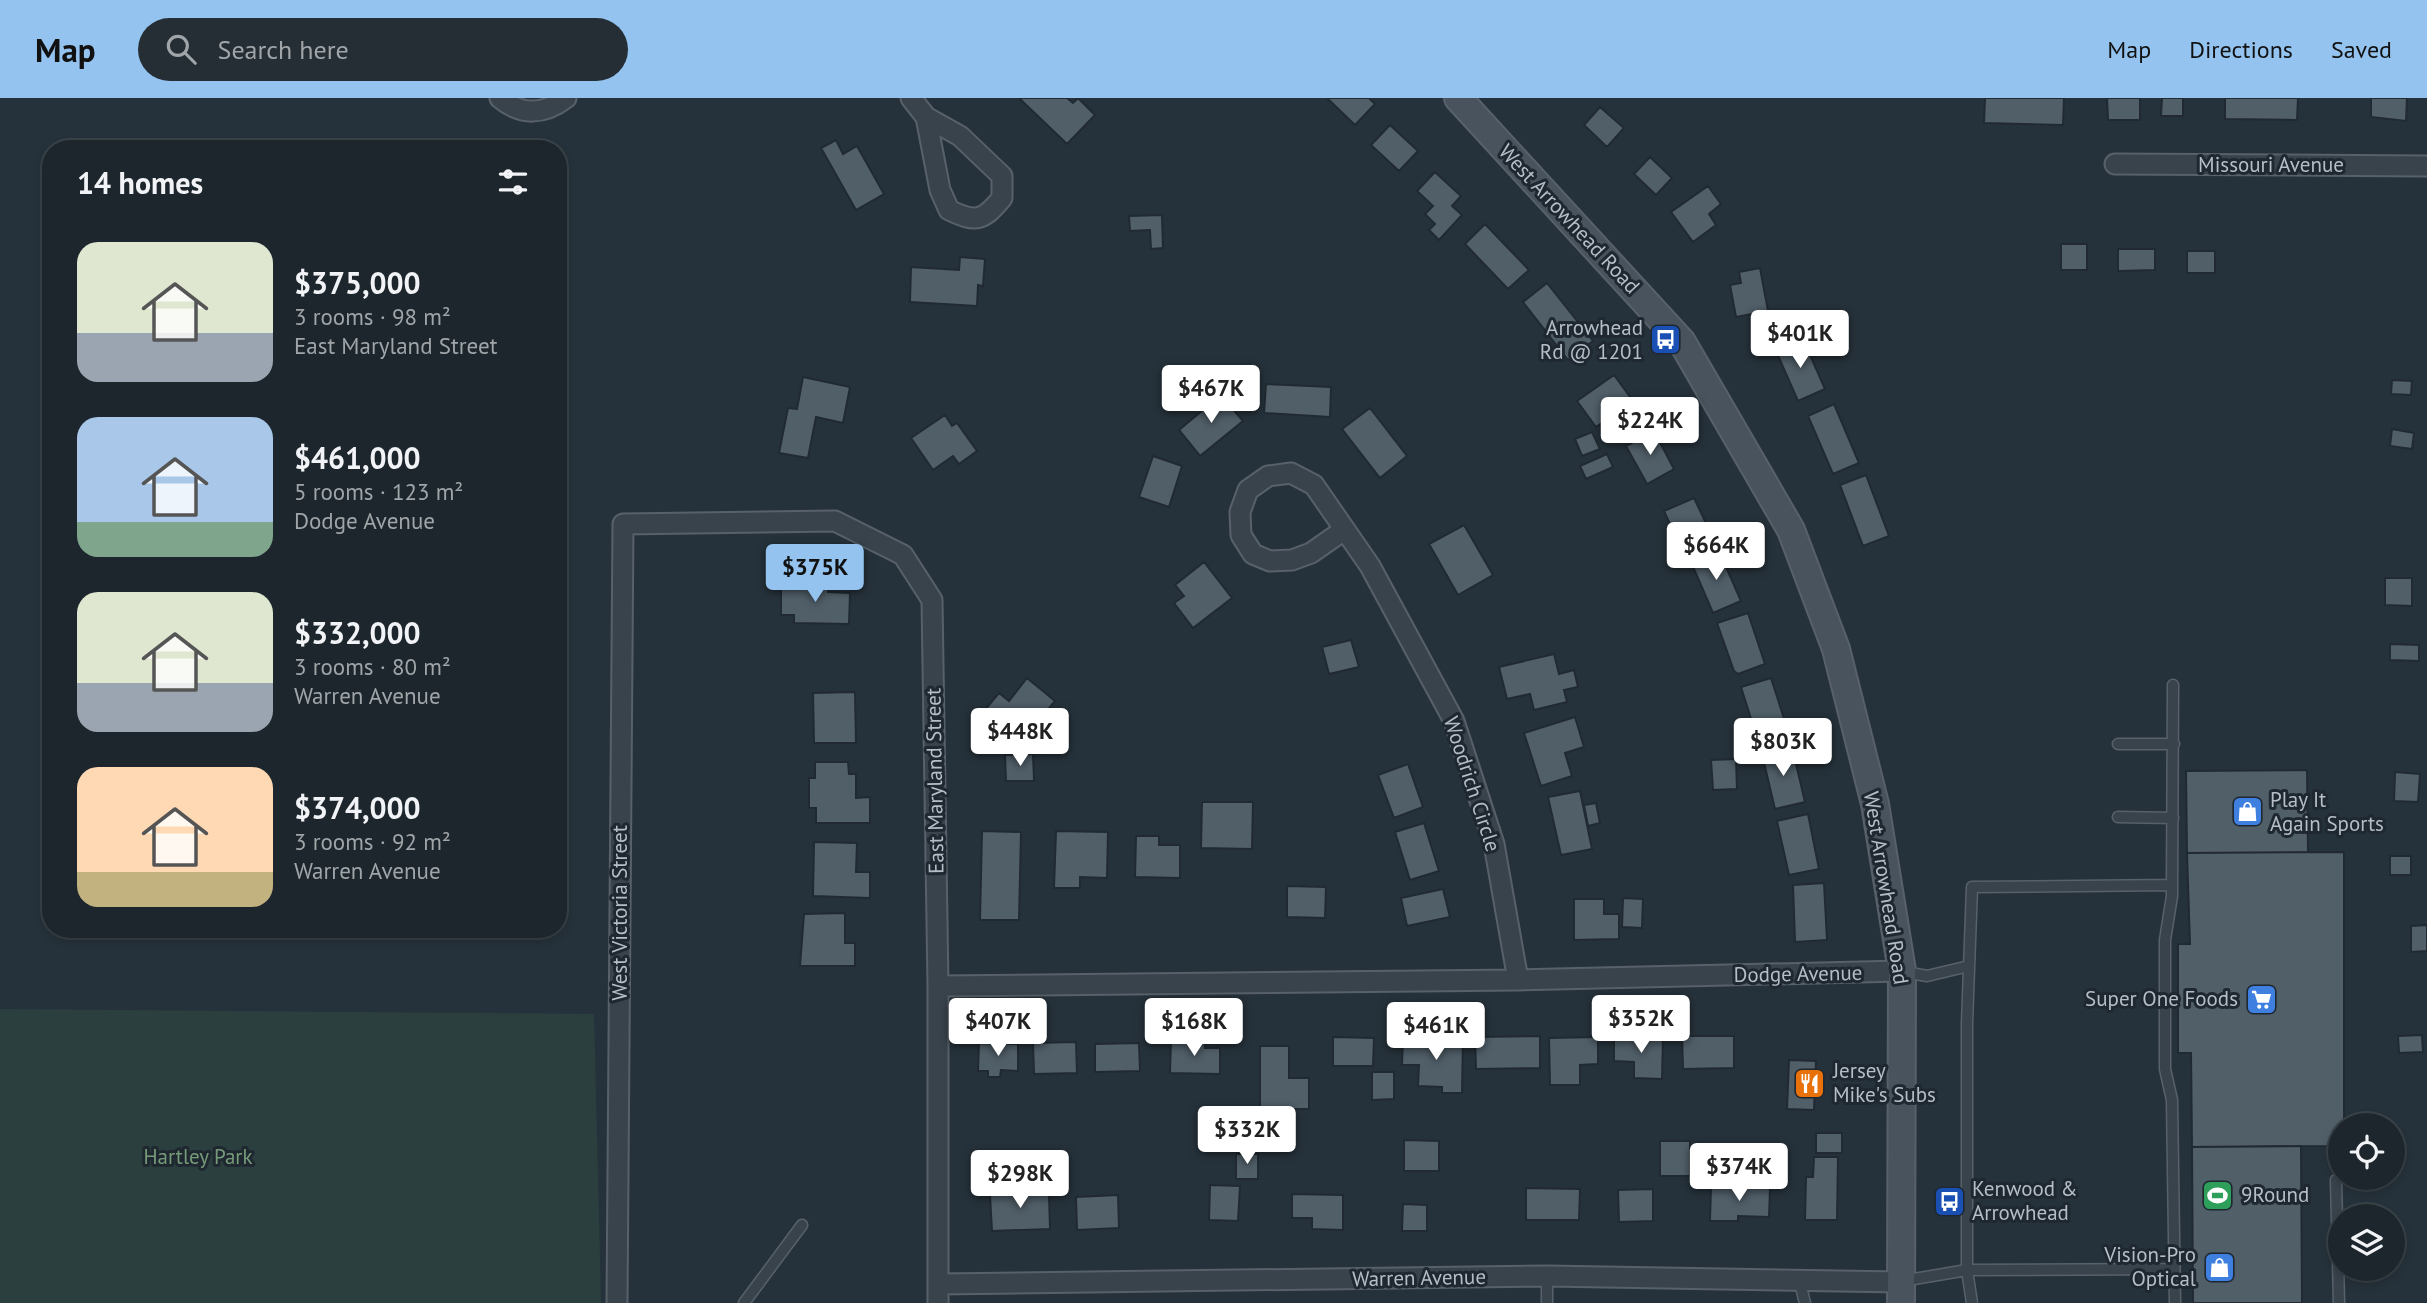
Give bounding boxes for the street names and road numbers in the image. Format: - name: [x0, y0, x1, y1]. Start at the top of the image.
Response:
- street label: West Arrowhead Road: [1493, 138, 1646, 299]
- street label: Missouri Avenue: [2198, 151, 2344, 178]
- street label: East Maryland Street: [919, 688, 950, 874]
- street label: Woodrich Circle: [1438, 713, 1507, 855]
- street label: West Arrowhead Road: [1858, 789, 1915, 986]
- street label: West Victoria Street: [606, 825, 633, 1001]
- street label: Dodge Avenue: [1733, 959, 1863, 988]
- street label: Warren Avenue: [1352, 1263, 1486, 1292]

